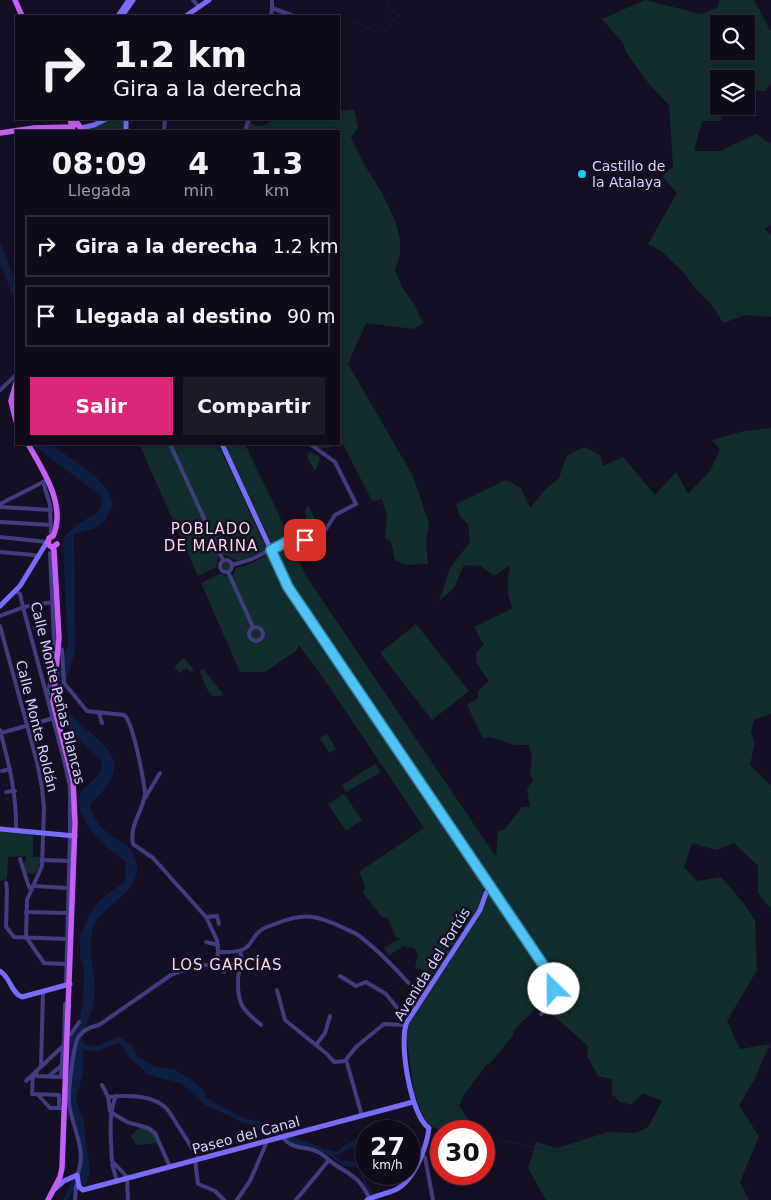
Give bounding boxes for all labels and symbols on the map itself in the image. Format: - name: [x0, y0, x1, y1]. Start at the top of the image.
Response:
- place label: Castillo de la Atalaya: [592, 158, 665, 190]
- marker: Castillo de la Atalaya: [576, 168, 588, 180]
- pin: [284, 519, 326, 561]
- district label: POBLADO DE MARINA: [164, 520, 258, 555]
- street label: Calle Monte Peñas Blancas: [28, 600, 88, 786]
- street label: Calle Monte Roldán: [13, 658, 61, 794]
- street label: Avenida del Portús: [391, 905, 473, 1023]
- district label: LOS GARCÍAS: [171, 955, 283, 974]
- position arrow: [527, 962, 579, 1014]
- street label: Paseo del Canal: [190, 1113, 302, 1157]
- speed limit sign: 30: [430, 1120, 495, 1185]

